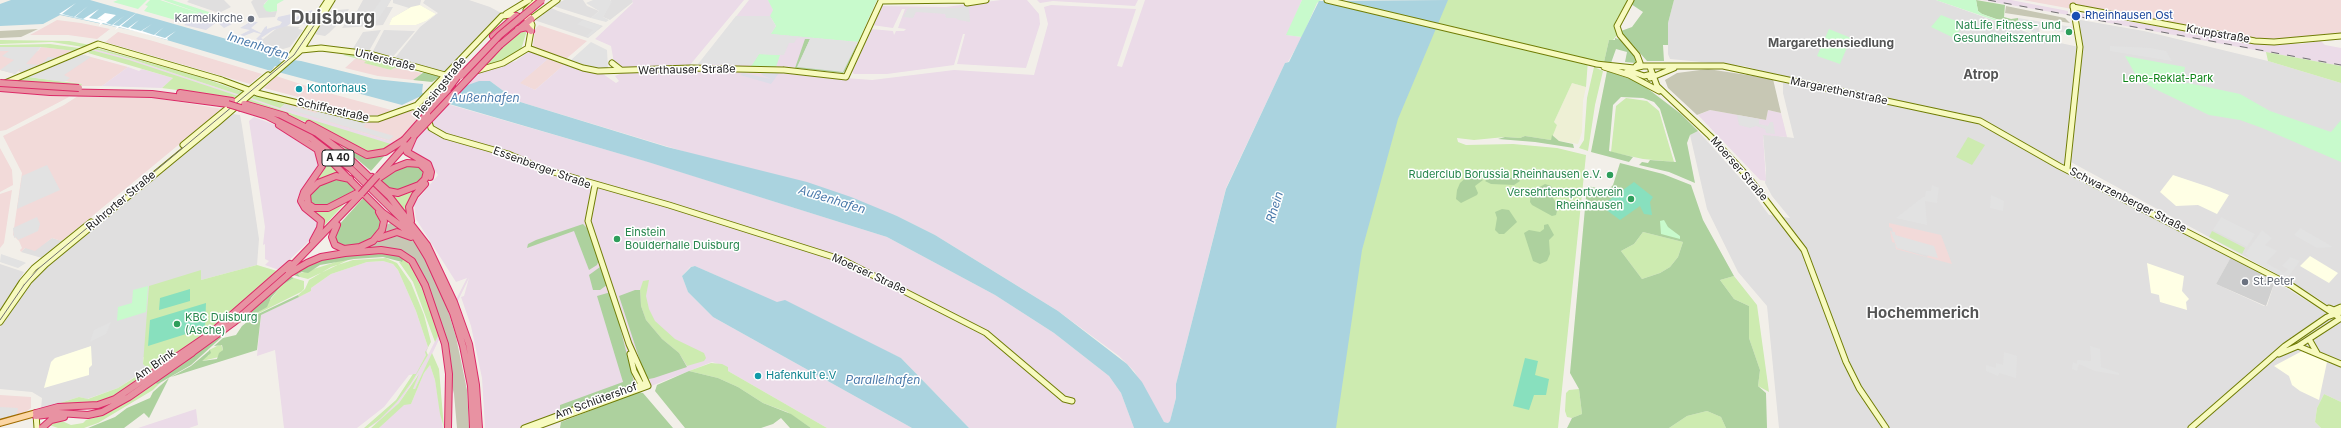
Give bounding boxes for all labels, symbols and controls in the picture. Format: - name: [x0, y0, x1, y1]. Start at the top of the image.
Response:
- district label: Duisburg: [291, 7, 375, 29]
- place label: Rheinhausen Ost: [2085, 9, 2173, 23]
- marker: Rheinhausen Ost: [2070, 10, 2082, 22]
- place label: Karmelkirche: [175, 12, 243, 26]
- marker: Karmelkirche: [246, 14, 256, 24]
- place label: NatLife Fitness- und Gesundheitszentrum: [1953, 19, 2061, 45]
- street label: Kruppstraße: [2185, 22, 2251, 46]
- marker: NatLife Fitness- und Gesundheitszentrum: [2064, 27, 2074, 37]
- water label: Innenhafen: [225, 29, 291, 63]
- district label: Margarethensiedlung: [1768, 36, 1894, 50]
- street label: Unterstraße: [353, 46, 417, 74]
- street label: Plessingstraße: [411, 54, 469, 122]
- street label: Werthauser Straße: [638, 63, 736, 77]
- district label: Atrop: [1963, 67, 1999, 83]
- park label: Lene-Reklat-Park: [2123, 72, 2213, 86]
- street label: Margarethenstraße: [1789, 74, 1889, 108]
- place label: Kontorhaus: [307, 82, 366, 96]
- marker: Kontorhaus: [294, 84, 304, 94]
- water label: Außenhafen: [450, 91, 520, 105]
- street label: Schifferstraße: [296, 95, 370, 125]
- street label: Moerser Straße: [1708, 134, 1770, 204]
- street label: Essenberger Straße: [491, 144, 593, 192]
- road number: A 40: [322, 150, 354, 166]
- street label: Schwarzenberger Straße: [2067, 165, 2189, 235]
- street label: Ruhrorter Straße: [84, 168, 158, 234]
- place label: Ruderclub Borussia Rheinhausen e.V.: [1409, 168, 1602, 182]
- marker: Ruderclub Borussia Rheinhausen e.V.: [1605, 170, 1615, 180]
- water label: Außenhafen: [797, 183, 867, 217]
- place label: Versehrtensportverein Rheinhausen: [1507, 186, 1623, 212]
- water label: Rhein: [1263, 190, 1287, 224]
- marker: Versehrtensportverein Rheinhausen: [1626, 194, 1636, 204]
- place label: Einstein Boulderhalle Duisburg: [625, 226, 740, 252]
- marker: Einstein Boulderhalle Duisburg: [612, 234, 622, 244]
- street label: Moerser Straße: [830, 251, 908, 297]
- place label: St.Peter: [2253, 275, 2294, 289]
- marker: St.Peter: [2240, 277, 2250, 287]
- district label: Hochemmerich: [1867, 304, 1979, 322]
- place label: KBC Duisburg (Asche): [185, 311, 258, 337]
- marker: KBC Duisburg (Asche): [172, 319, 182, 329]
- street label: Am Brink: [132, 346, 178, 384]
- place label: Hafenkult e.V: [766, 369, 836, 383]
- marker: Hafenkult e.V: [753, 371, 763, 381]
- water label: Parallelhafen: [846, 373, 920, 387]
- street label: Am Schlütershof: [553, 380, 639, 422]

